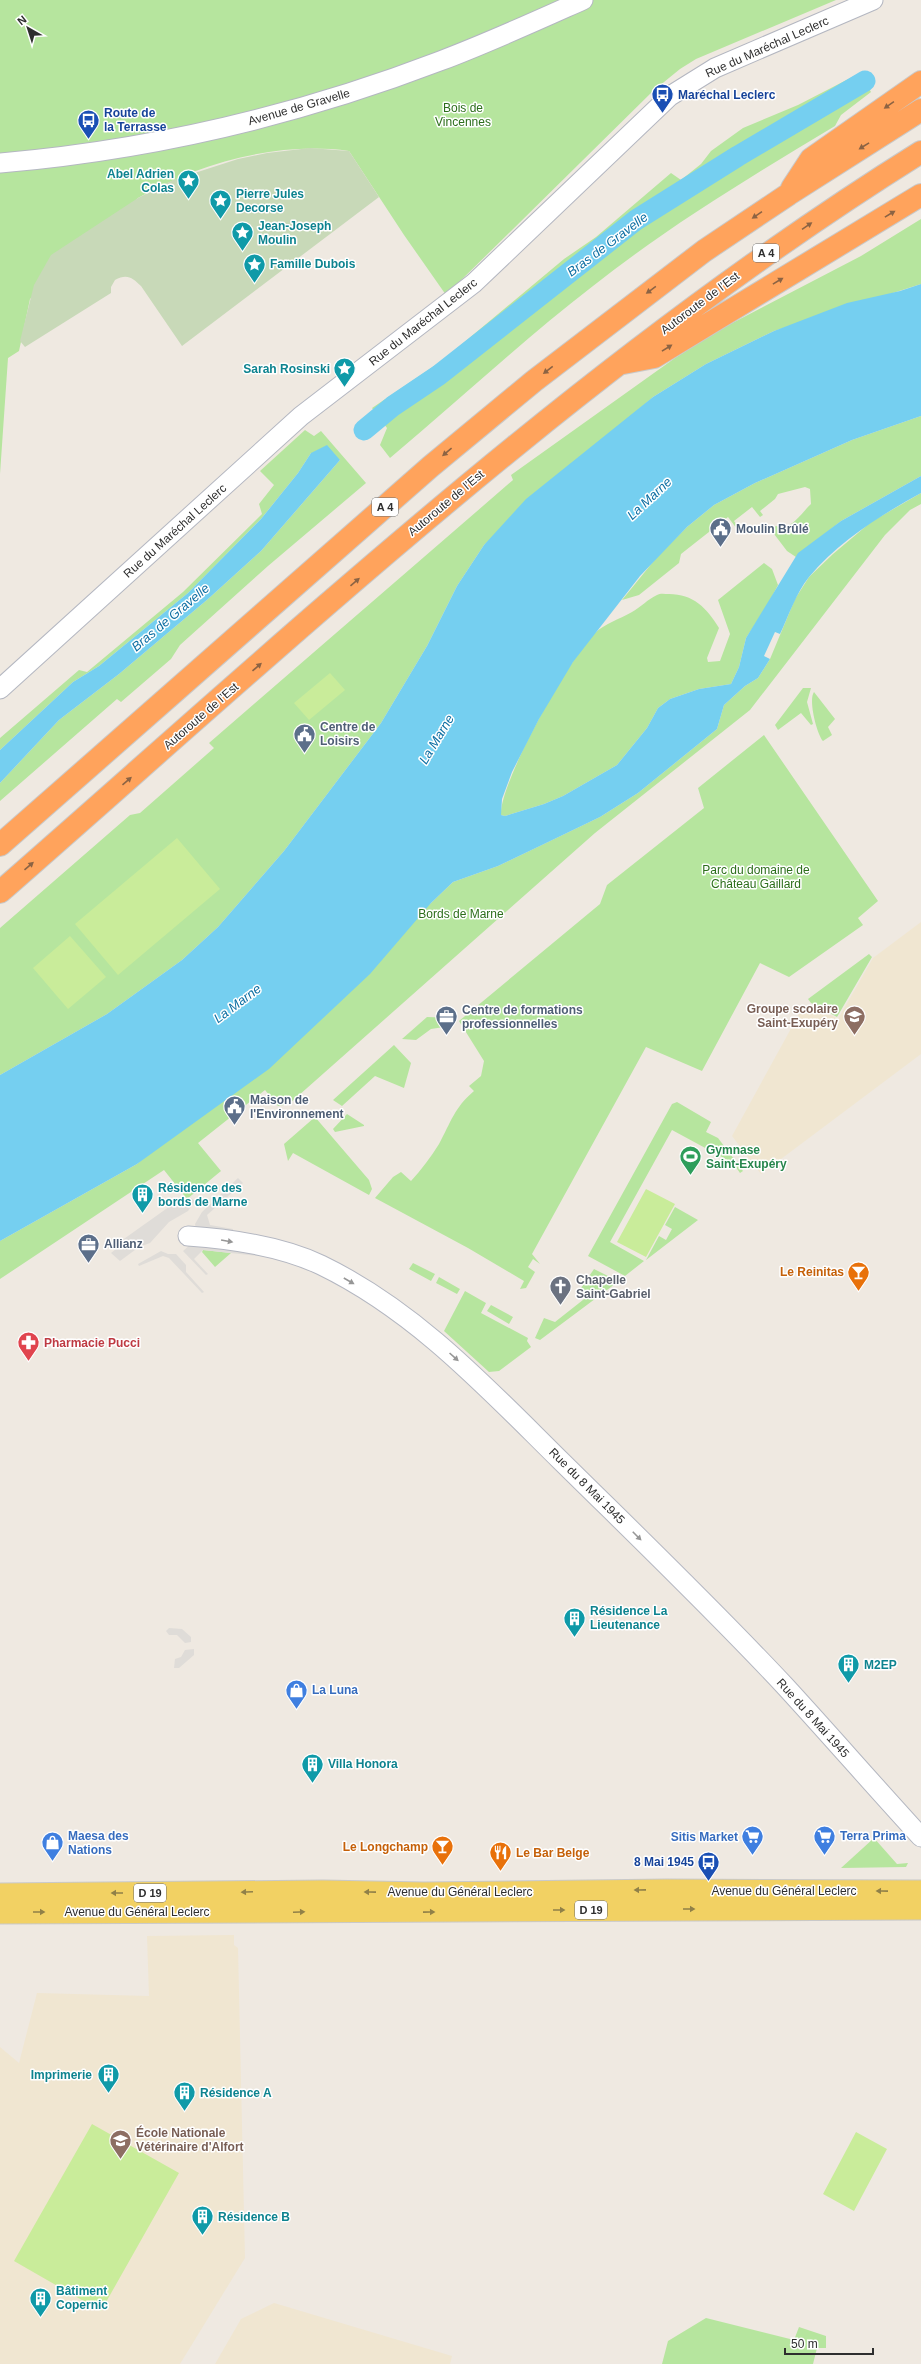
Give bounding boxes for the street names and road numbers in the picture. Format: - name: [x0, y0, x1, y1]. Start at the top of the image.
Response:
- street label: Rue du Maréchal Leclerc: [703, 13, 831, 81]
- street label: Avenue de Gravelle: [247, 86, 352, 128]
- road number: A 4: [753, 244, 779, 262]
- street label: Autoroute de l’Est: [658, 269, 743, 337]
- street label: Rue du Maréchal Leclerc: [366, 275, 480, 369]
- street label: Autoroute de l’Est: [405, 467, 487, 539]
- street label: Rue du Maréchal Leclerc: [121, 481, 229, 581]
- road number: A 4: [372, 498, 398, 516]
- street label: Autoroute de l’Est: [161, 679, 242, 752]
- street label: Rue du 8 Mai 1945: [546, 1445, 628, 1527]
- street label: Rue du 8 Mai 1945: [774, 1676, 852, 1761]
- road number: D 19: [134, 1884, 166, 1902]
- street label: Avenue du Général Leclerc: [711, 1884, 857, 1898]
- street label: Avenue du Général Leclerc: [387, 1885, 533, 1899]
- road number: D 19: [575, 1901, 607, 1919]
- street label: Avenue du Général Leclerc: [64, 1905, 210, 1919]

